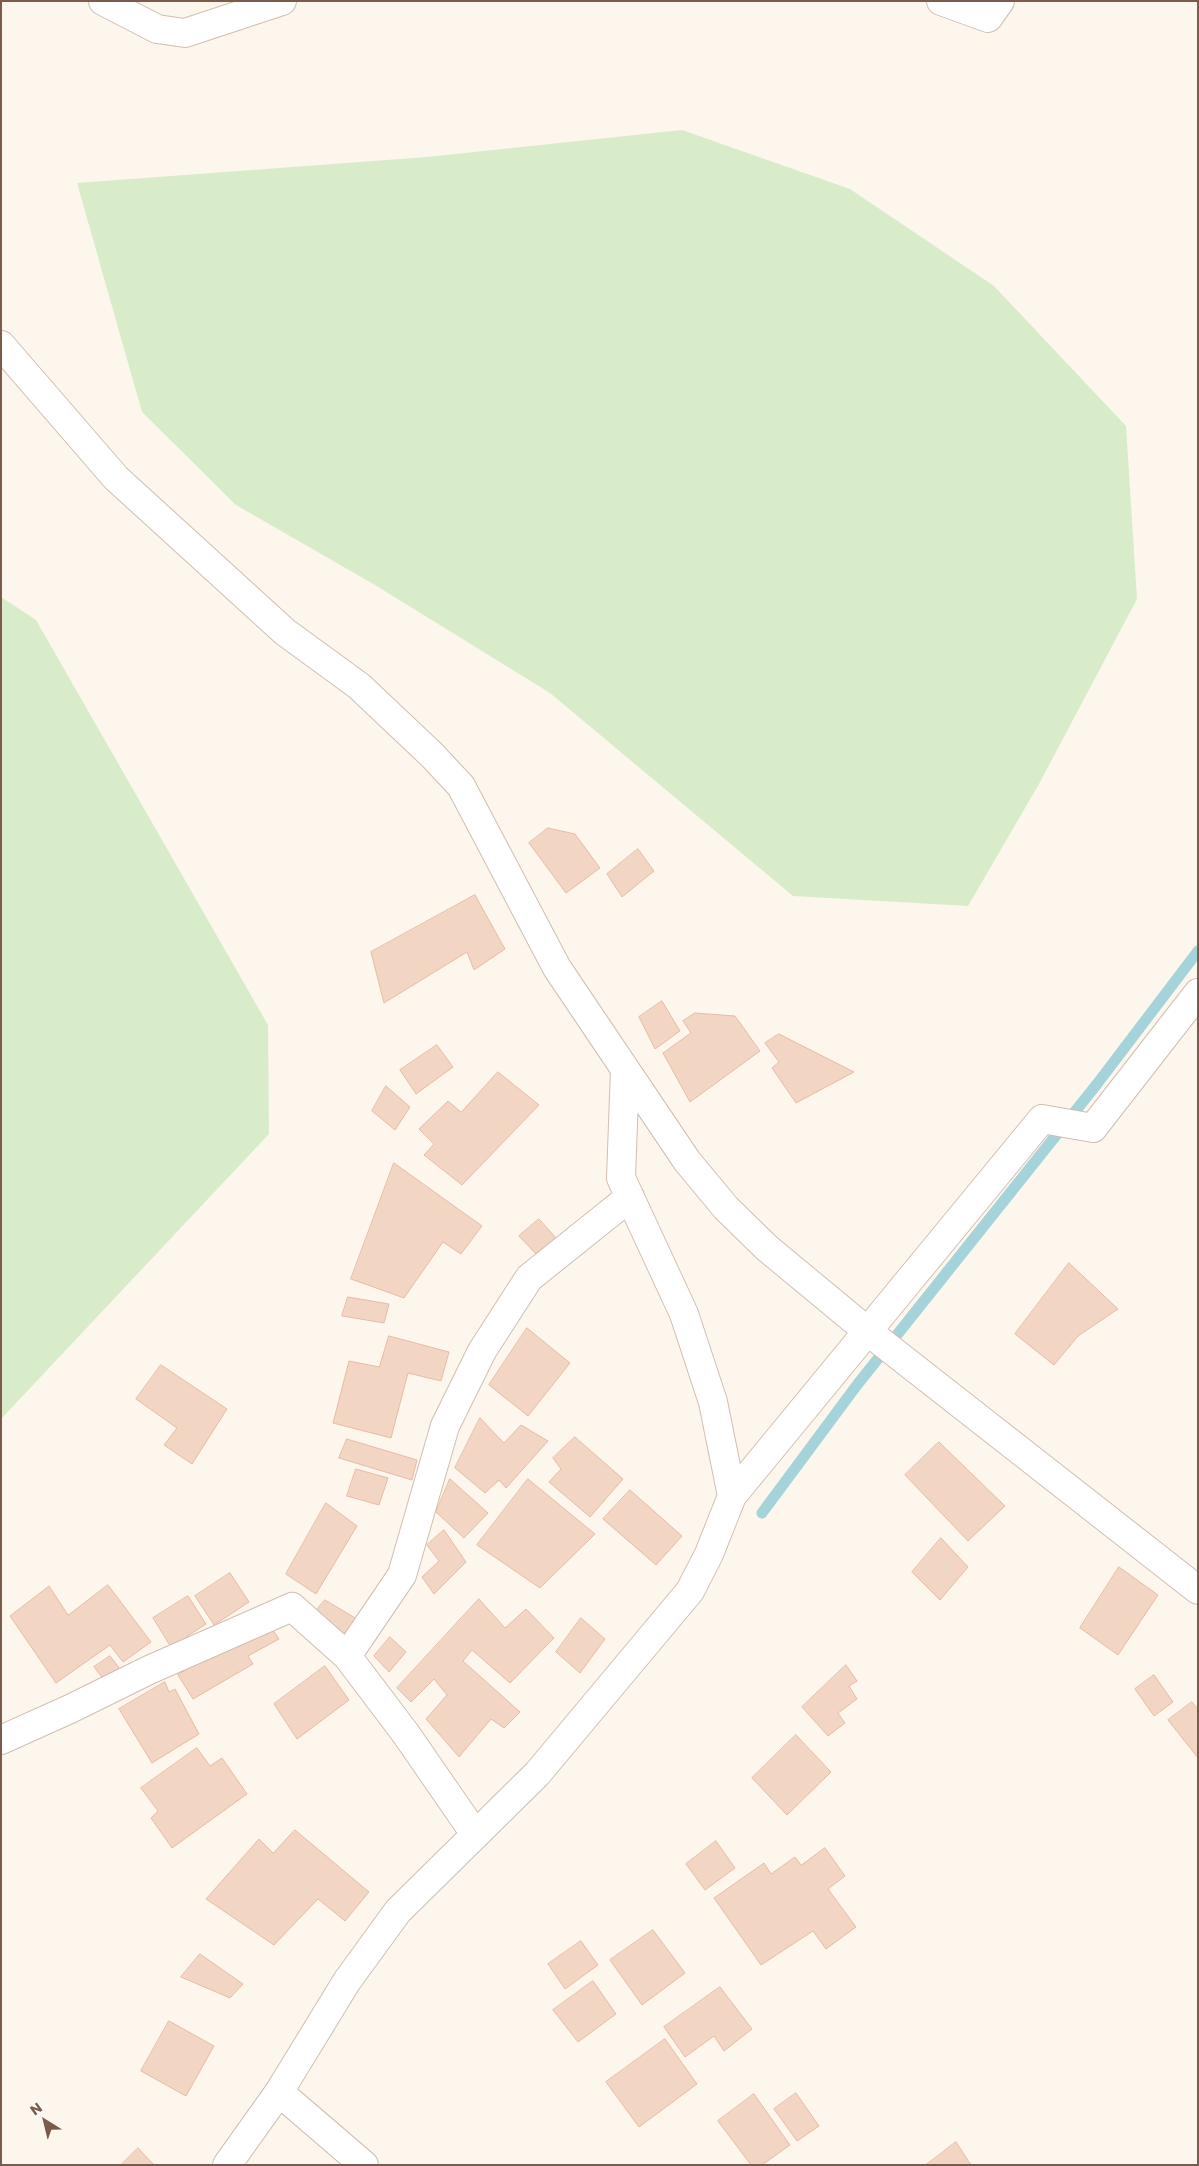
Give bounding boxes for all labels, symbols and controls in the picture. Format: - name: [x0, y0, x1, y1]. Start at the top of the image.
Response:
- north arrow: [20, 2096, 70, 2146]
- text: N: [26, 2098, 46, 2120]

